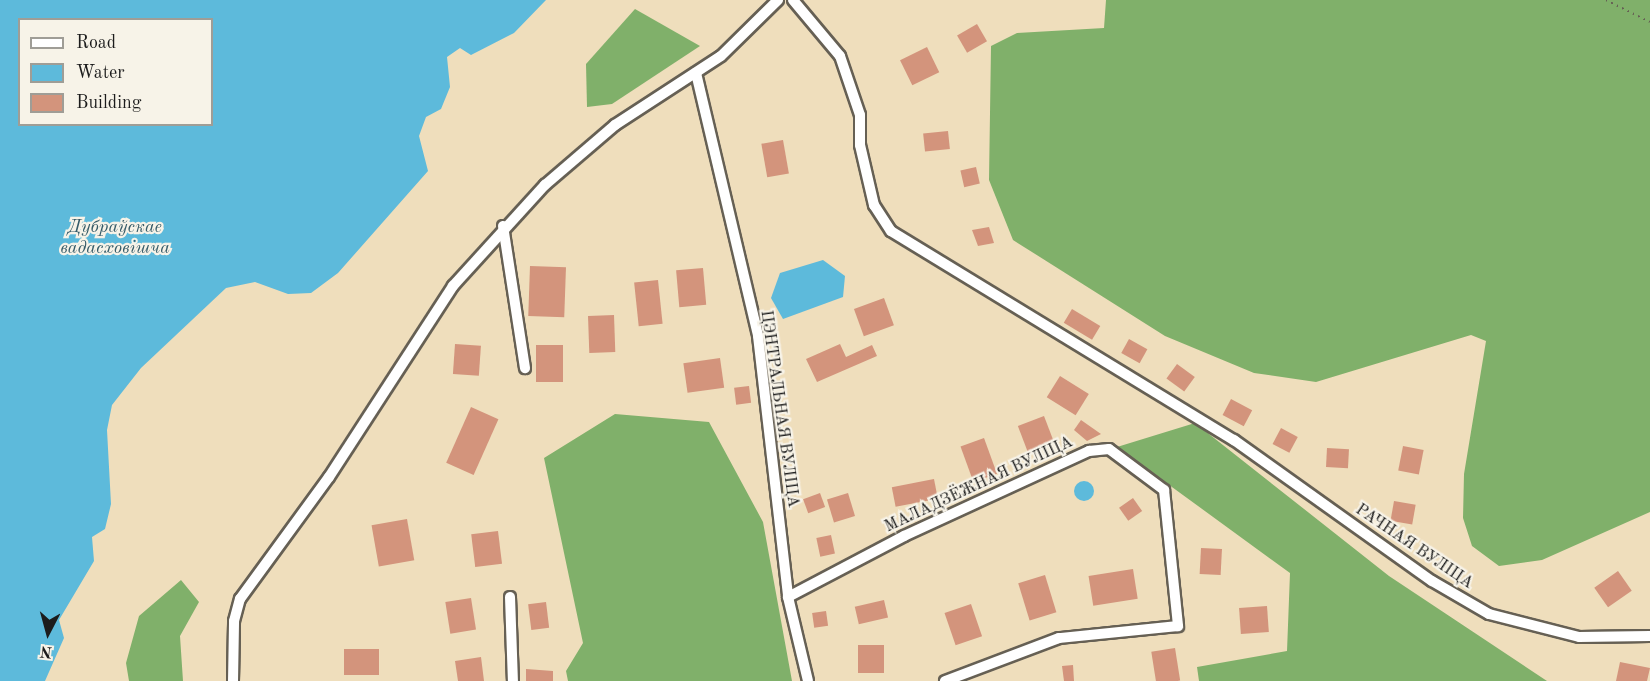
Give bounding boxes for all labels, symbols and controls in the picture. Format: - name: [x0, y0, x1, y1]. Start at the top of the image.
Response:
- legend: [18, 18, 213, 126]
- text: Road: [76, 34, 116, 52]
- text: Water: [76, 64, 125, 82]
- text: Building: [76, 94, 141, 112]
- water label: Дубраўскае вадасховішча: [60, 217, 170, 260]
- street label: ЦЭНТРАЛЬНАЯ ВУЛІЦА: [756, 309, 802, 509]
- street label: МАЛАДЗЁЖНАЯ ВУЛІЦА: [882, 433, 1076, 537]
- street label: РАЧНАЯ ВУЛІЦА: [1351, 500, 1477, 594]
- north arrow: [18, 603, 78, 663]
- text: N: [39, 642, 53, 659]

